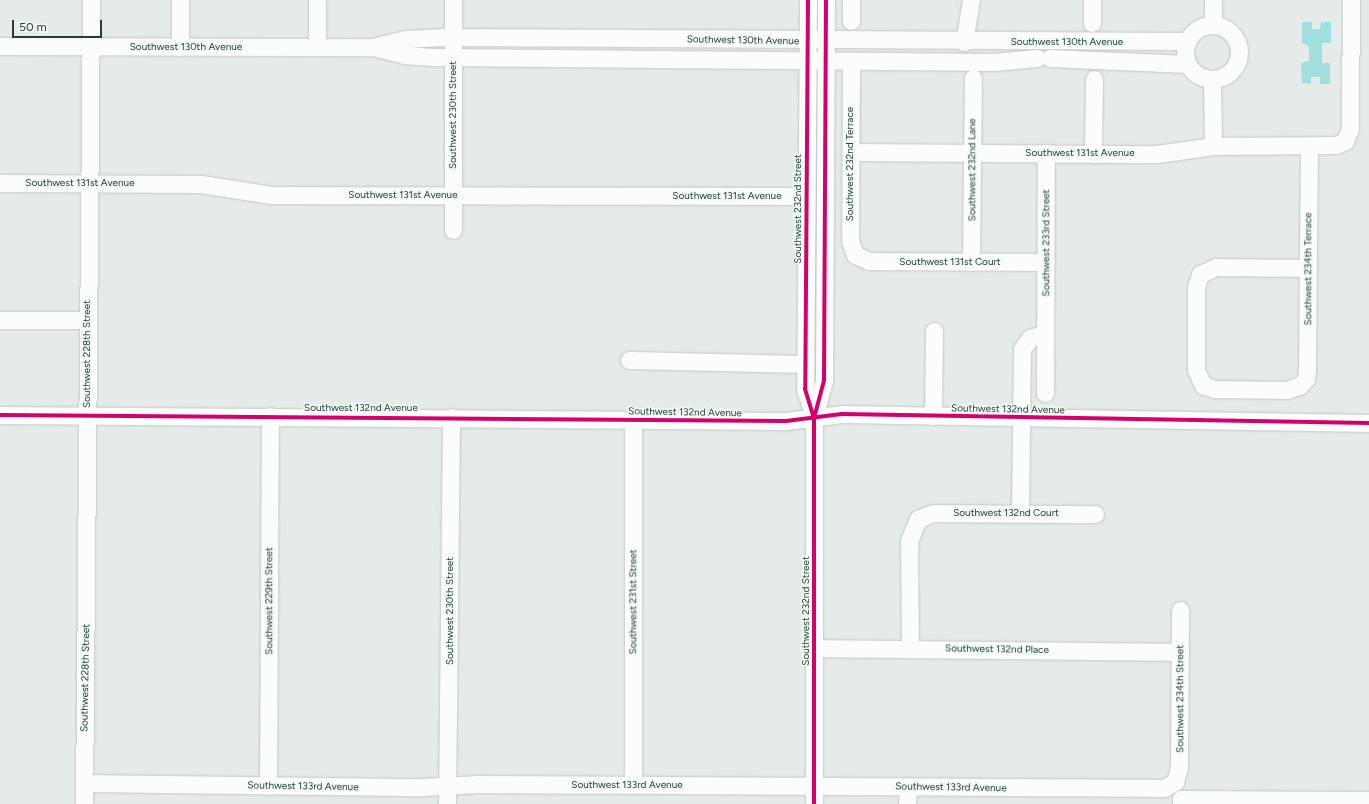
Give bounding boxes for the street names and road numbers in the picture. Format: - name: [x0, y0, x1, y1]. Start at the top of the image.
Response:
- street label: Southwest 130th Avenue: [687, 33, 799, 47]
- street label: Southwest 130th Avenue: [1011, 36, 1123, 48]
- street label: Southwest 130th Avenue: [130, 41, 242, 53]
- street label: Southwest 230th Street: [447, 61, 459, 169]
- street label: Southwest 232nd Terrace: [844, 107, 856, 221]
- street label: Southwest 232nd Lane: [966, 119, 978, 221]
- street label: Southwest 131st Avenue: [1025, 147, 1135, 159]
- street label: Southwest 232nd Street: [792, 154, 804, 264]
- street label: Southwest 131st Avenue: [25, 177, 135, 189]
- street label: Southwest 131st Avenue: [348, 189, 458, 201]
- street label: Southwest 233rd Street: [1040, 189, 1052, 297]
- street label: Southwest 131st Avenue: [672, 190, 782, 202]
- street label: Southwest 234th Terrace: [1302, 212, 1314, 326]
- street label: Southwest 131st Court: [899, 256, 1001, 268]
- street label: Southwest 228th Street: [81, 300, 93, 408]
- street label: Southwest 132nd Avenue: [304, 402, 418, 414]
- street label: Southwest 132nd Avenue: [951, 402, 1065, 416]
- street label: Southwest 132nd Avenue: [628, 405, 742, 419]
- street label: Southwest 132nd Court: [953, 507, 1059, 519]
- street label: Southwest 229th Street: [263, 547, 275, 655]
- street label: Southwest 231st Street: [627, 550, 639, 654]
- street label: Southwest 232nd Street: [800, 556, 812, 666]
- street label: Southwest 230th Street: [444, 557, 456, 665]
- street label: Southwest 228th Street: [78, 624, 92, 732]
- street label: Southwest 132nd Place: [945, 642, 1049, 656]
- street label: Southwest 234th Street: [1174, 645, 1186, 753]
- street label: Southwest 133rd Avenue: [247, 779, 359, 793]
- street label: Southwest 133rd Avenue: [571, 779, 683, 791]
- street label: Southwest 133rd Avenue: [895, 780, 1007, 794]

